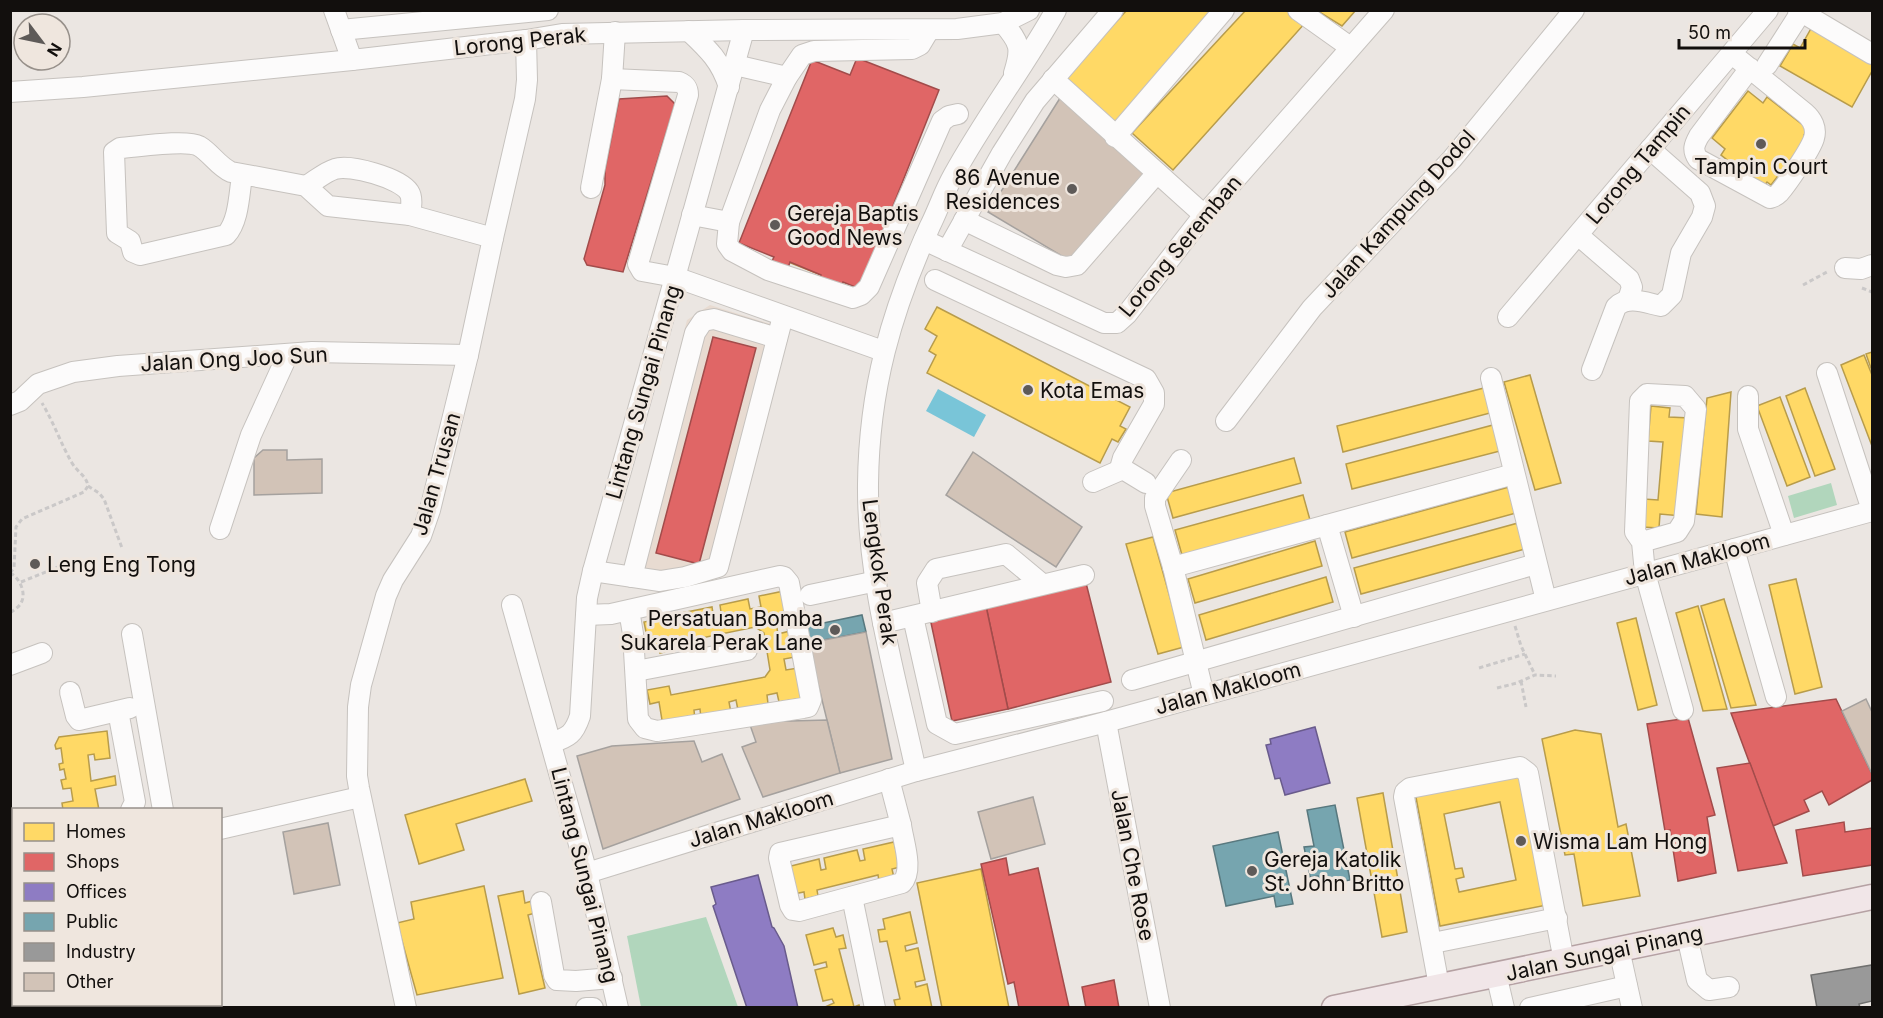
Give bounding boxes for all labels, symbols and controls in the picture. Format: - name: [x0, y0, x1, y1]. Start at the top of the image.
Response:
- north arrow: [12, 12, 72, 72]
- scale bar: [1679, 12, 1805, 50]
- street label: Lorong Perak: [453, 22, 588, 60]
- text: 50 m: [1688, 22, 1731, 43]
- text: N: [43, 39, 66, 60]
- street label: Lorong Tampin: [1581, 99, 1695, 229]
- street label: Jalan Kampung Dodol: [1316, 125, 1480, 303]
- marker: Tampin Court: [1754, 137, 1768, 151]
- place label: Tampin Court: [1694, 154, 1828, 179]
- place label: 86 Avenue Residences: [946, 165, 1060, 214]
- street label: Lorong Seremban: [1114, 170, 1246, 322]
- marker: 86 Avenue Residences: [1065, 182, 1079, 196]
- place label: Gereja Baptis Good News: [787, 201, 919, 250]
- marker: Gereja Baptis Good News: [768, 218, 782, 232]
- street label: Lintang Sungai Pinang: [600, 282, 686, 502]
- street label: Jalan Ong Joo Sun: [140, 342, 328, 376]
- place label: Kota Emas: [1040, 378, 1144, 403]
- marker: Kota Emas: [1021, 383, 1035, 397]
- street label: Jalan Trusan: [406, 410, 466, 538]
- street label: Lengkok Perak: [857, 497, 903, 647]
- street label: Jalan Makloom: [1621, 528, 1773, 590]
- place label: Leng Eng Tong: [47, 552, 196, 577]
- marker: Leng Eng Tong: [28, 557, 42, 571]
- place label: Persatuan Bomba Sukarela Perak Lane: [620, 606, 823, 655]
- marker: Persatuan Bomba Sukarela Perak Lane: [828, 623, 842, 637]
- street label: Jalan Makloom: [1152, 657, 1304, 719]
- street label: Lintang Sungai Pinang: [546, 765, 624, 985]
- street label: Jalan Makloom: [686, 785, 836, 853]
- street label: Jalan Che Rose: [1106, 787, 1160, 943]
- legend: [12, 808, 222, 1006]
- text: Homes: [66, 821, 126, 842]
- place label: Wisma Lam Hong: [1533, 829, 1707, 854]
- marker: Wisma Lam Hong: [1514, 834, 1528, 848]
- place label: Gereja Katolik St. John Britto: [1264, 847, 1404, 896]
- text: Shops: [66, 851, 120, 872]
- marker: Gereja Katolik St. John Britto: [1245, 864, 1259, 878]
- text: Offices: [66, 881, 127, 902]
- text: Public: [66, 911, 118, 932]
- street label: Jalan Sungai Pinang: [1503, 920, 1705, 986]
- text: Industry: [66, 941, 136, 962]
- text: Other: [66, 971, 114, 992]

